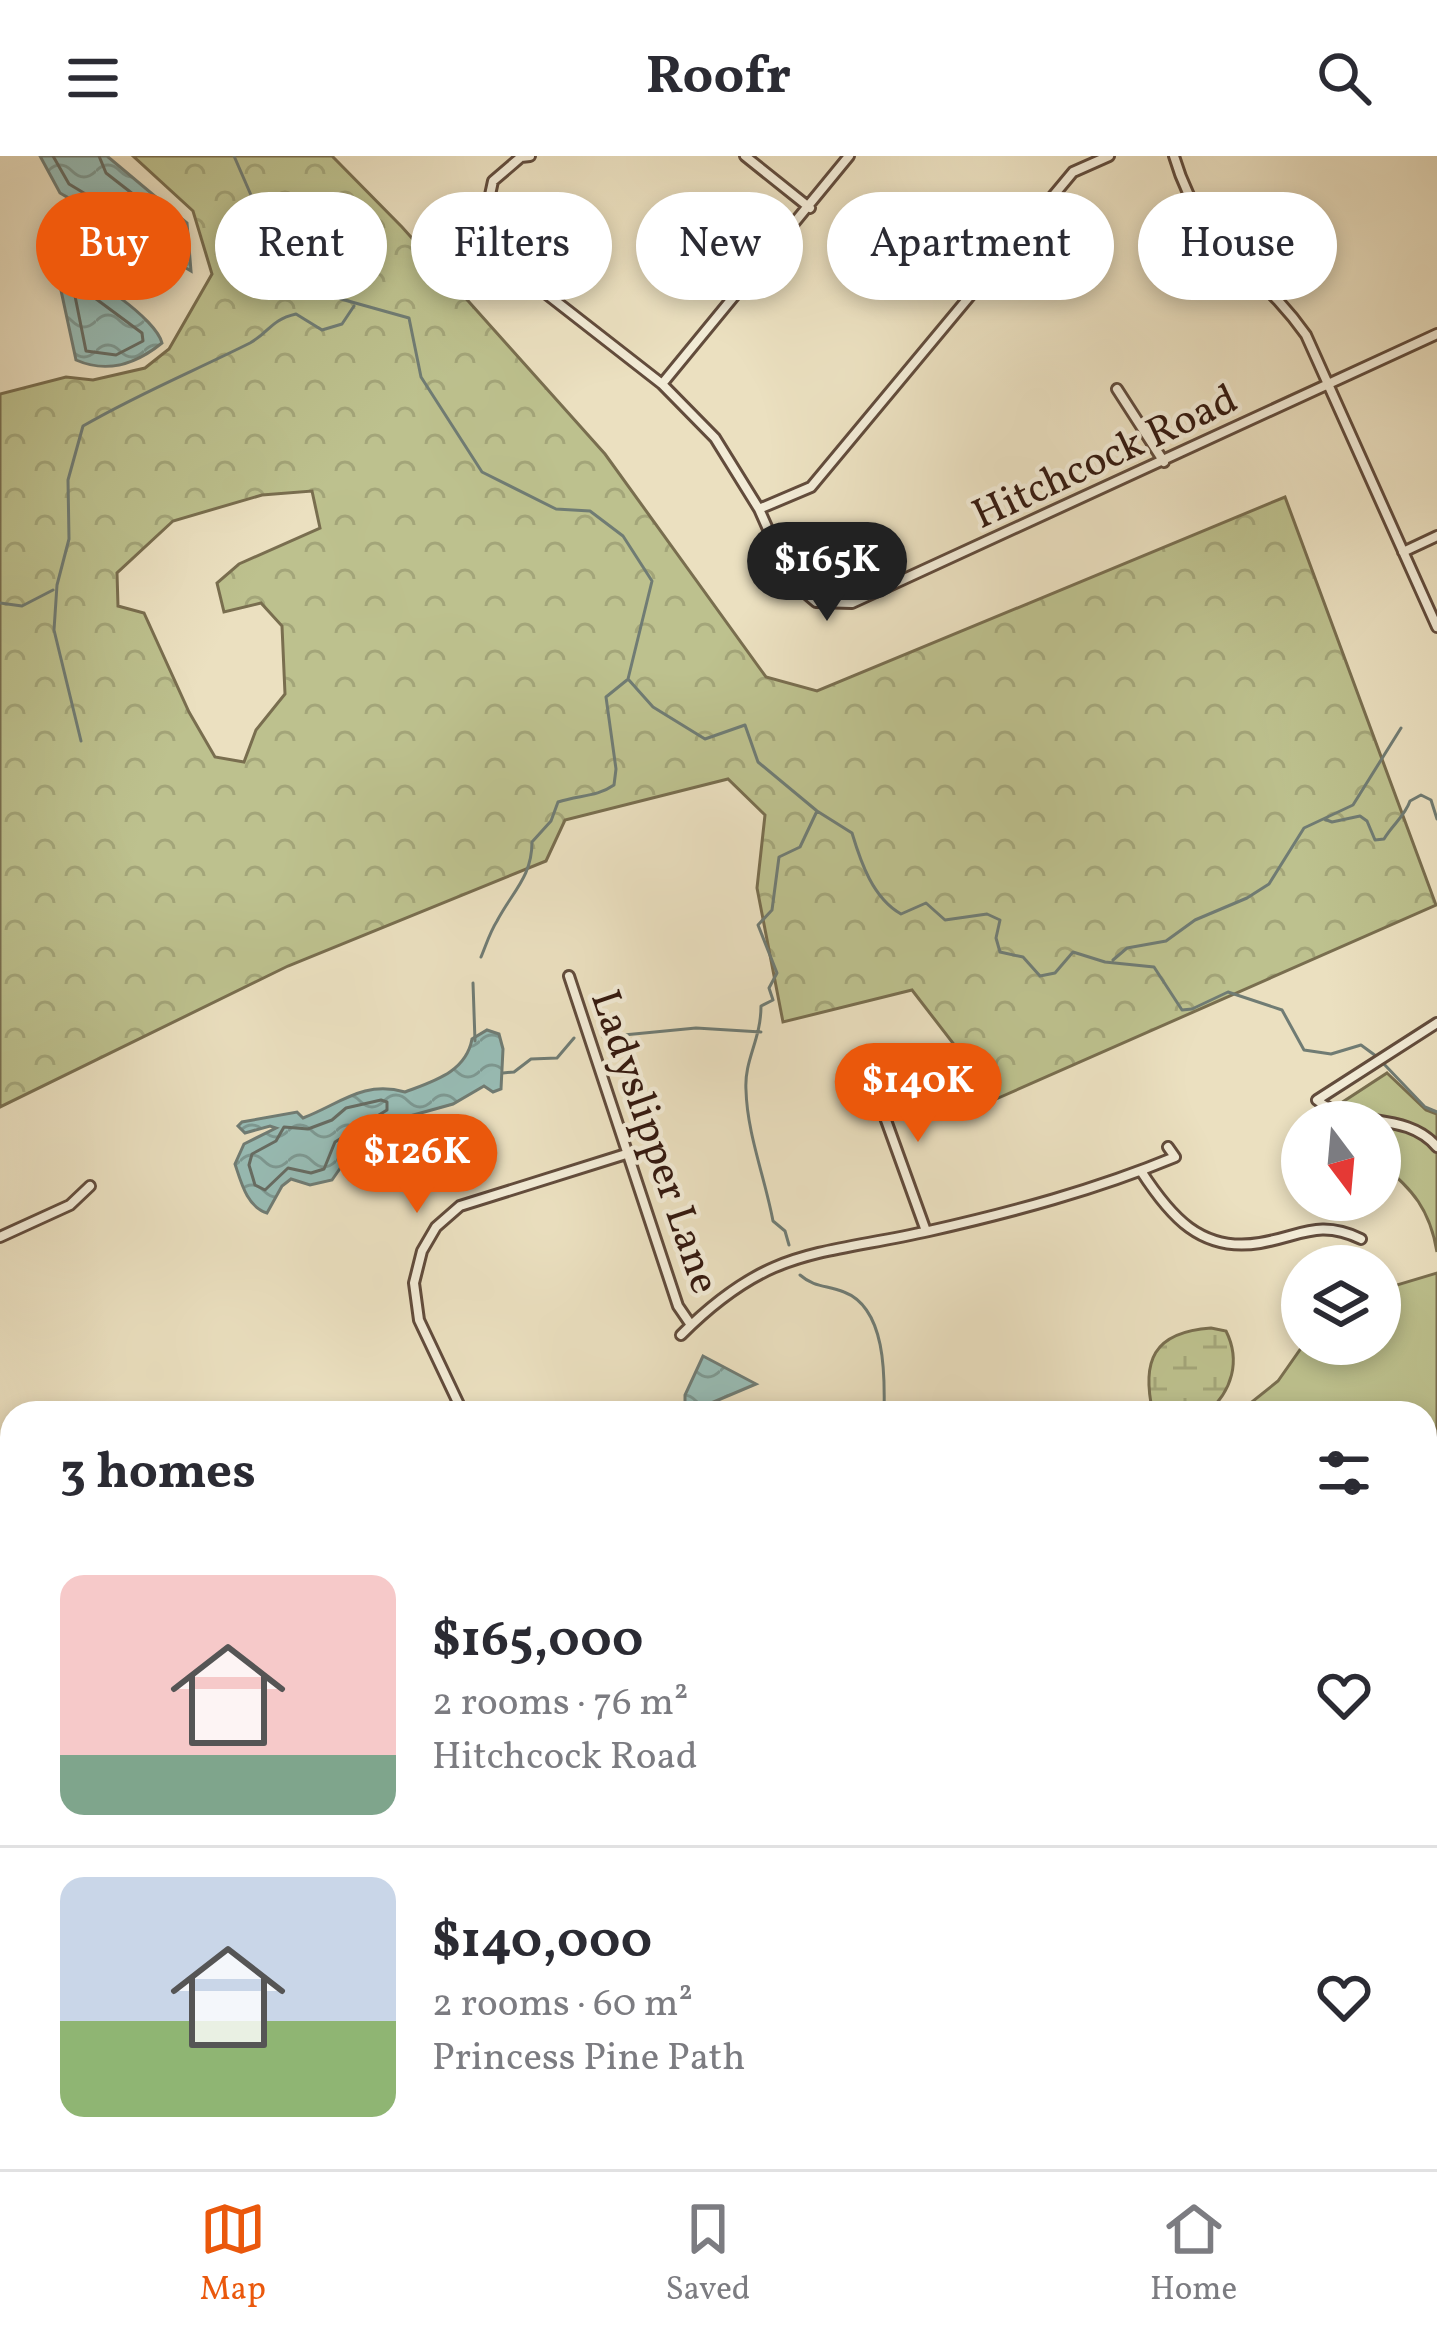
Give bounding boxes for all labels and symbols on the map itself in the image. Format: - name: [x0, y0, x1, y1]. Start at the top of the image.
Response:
- street label: Hitchcock Road: [964, 372, 1248, 546]
- pin: $165K: [743, 522, 911, 624]
- street label: Ladyslipper Lane: [573, 983, 732, 1302]
- pin: $140K: [834, 1043, 1002, 1145]
- north arrow: [1281, 1101, 1401, 1221]
- pin: $126K: [333, 1114, 501, 1216]

